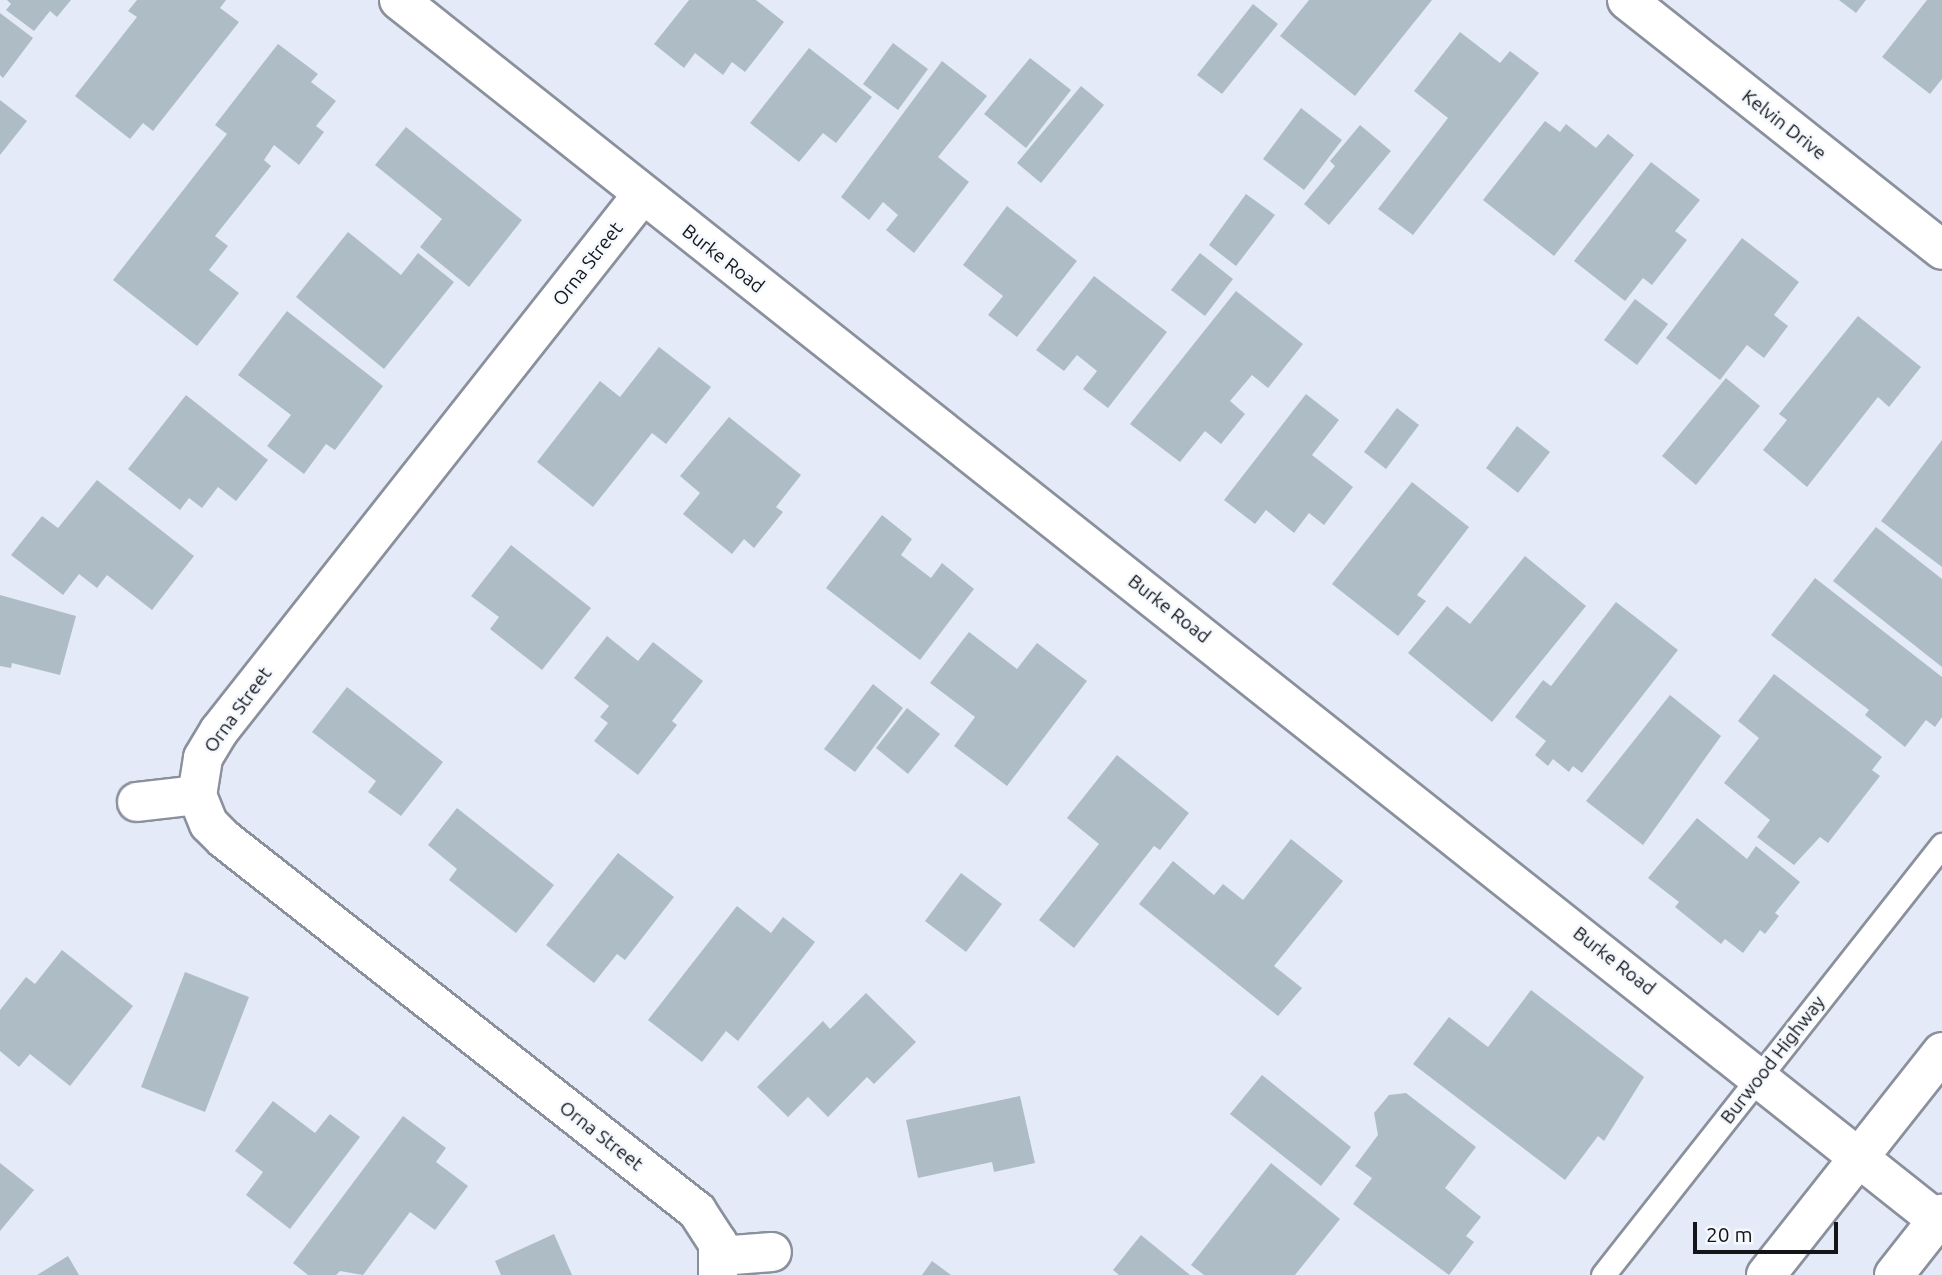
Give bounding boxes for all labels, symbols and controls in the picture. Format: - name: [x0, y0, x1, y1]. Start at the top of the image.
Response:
- street label: Kelvin Drive: [1737, 85, 1831, 165]
- street label: Orna Street: [548, 218, 628, 310]
- street label: Burke Road: [677, 220, 769, 298]
- street label: Burke Road: [1123, 570, 1215, 648]
- street label: Orna Street: [199, 663, 277, 757]
- street label: Burke Road: [1568, 922, 1660, 1000]
- street label: Burwood Highway: [1716, 991, 1830, 1129]
- street label: Orna Street: [555, 1096, 647, 1176]
- scale bar: [1697, 1208, 1842, 1252]
- text: 20 m: [1706, 1222, 1753, 1246]

